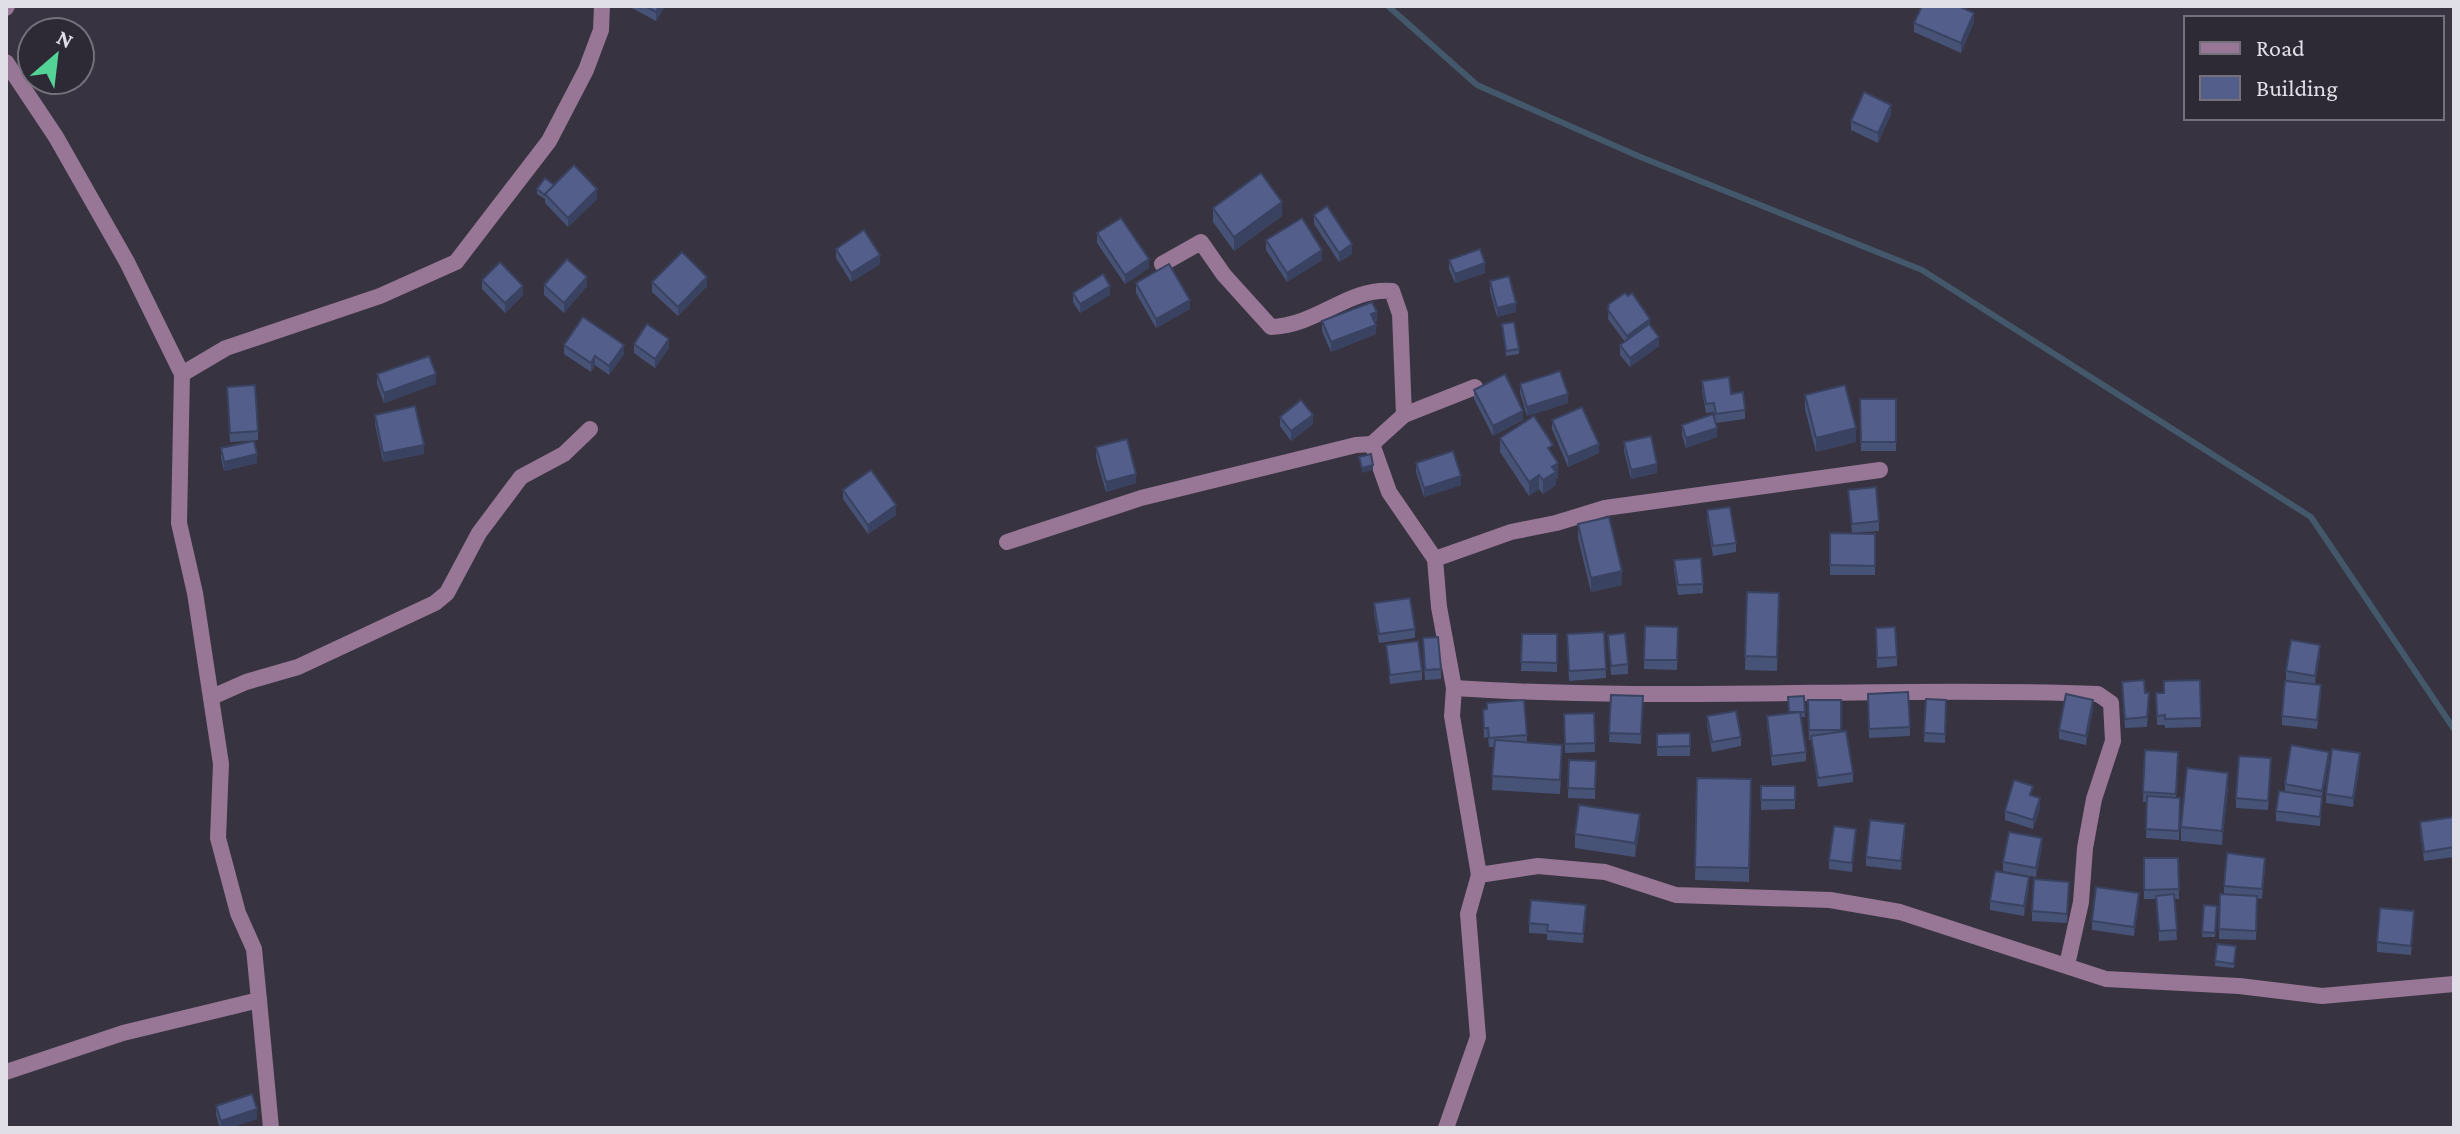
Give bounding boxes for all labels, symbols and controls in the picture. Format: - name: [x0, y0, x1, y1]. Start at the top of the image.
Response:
- north arrow: [16, 16, 96, 96]
- legend: [2184, 16, 2444, 120]
- text: N: [53, 24, 78, 53]
- text: Road: [2256, 34, 2305, 61]
- text: Building: [2256, 74, 2338, 101]

